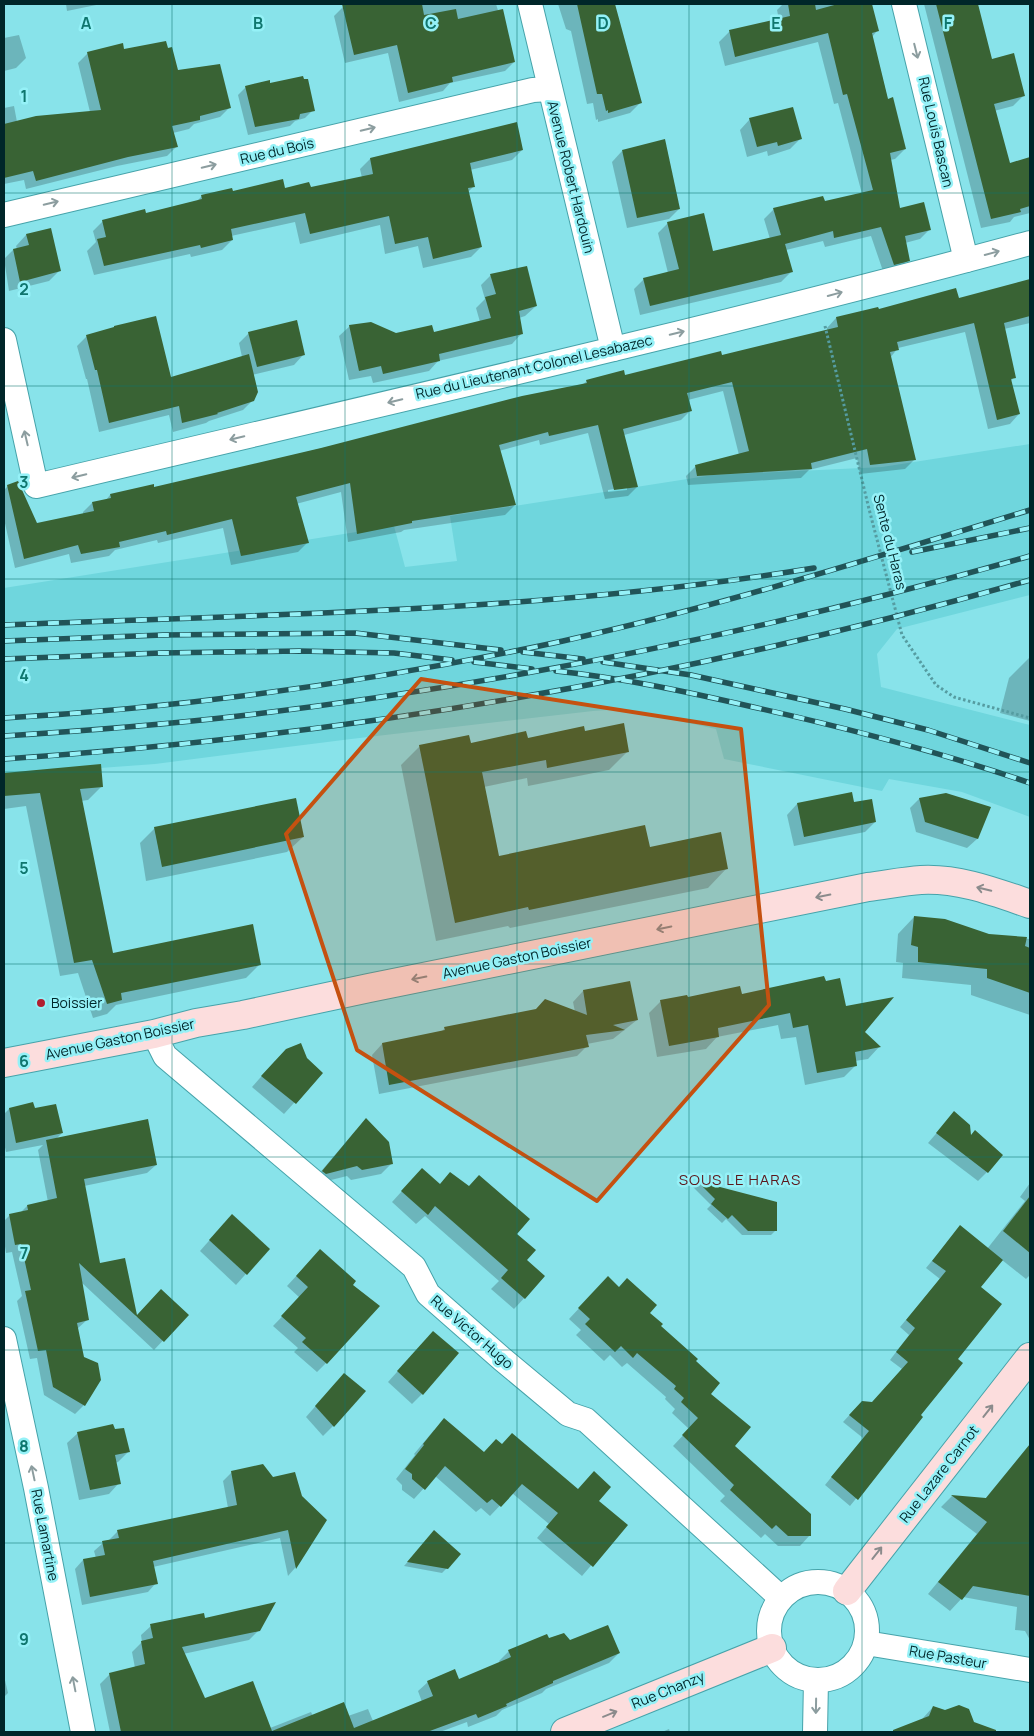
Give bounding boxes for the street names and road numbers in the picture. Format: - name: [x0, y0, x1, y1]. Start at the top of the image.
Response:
- street label: Rue Louis Bascan: [915, 75, 958, 189]
- street label: Avenue Robert Hardouin: [543, 99, 600, 255]
- street label: Rue du Bois: [238, 133, 316, 168]
- street label: Rue du Lieutenant Colonel Lesabazec: [414, 330, 654, 403]
- street label: Sente du Haras: [869, 492, 912, 592]
- street label: Avenue Gaston Boissier: [441, 932, 593, 983]
- street label: Avenue Gaston Boissier: [44, 1013, 196, 1064]
- street label: Rue Victor Hugo: [427, 1291, 518, 1373]
- street label: Rue Lazare Carnot: [895, 1421, 983, 1526]
- street label: Rue Lamartine: [27, 1487, 64, 1582]
- street label: Rue Pasteur: [908, 1640, 988, 1673]
- street label: Rue Chanzy: [628, 1666, 708, 1713]

